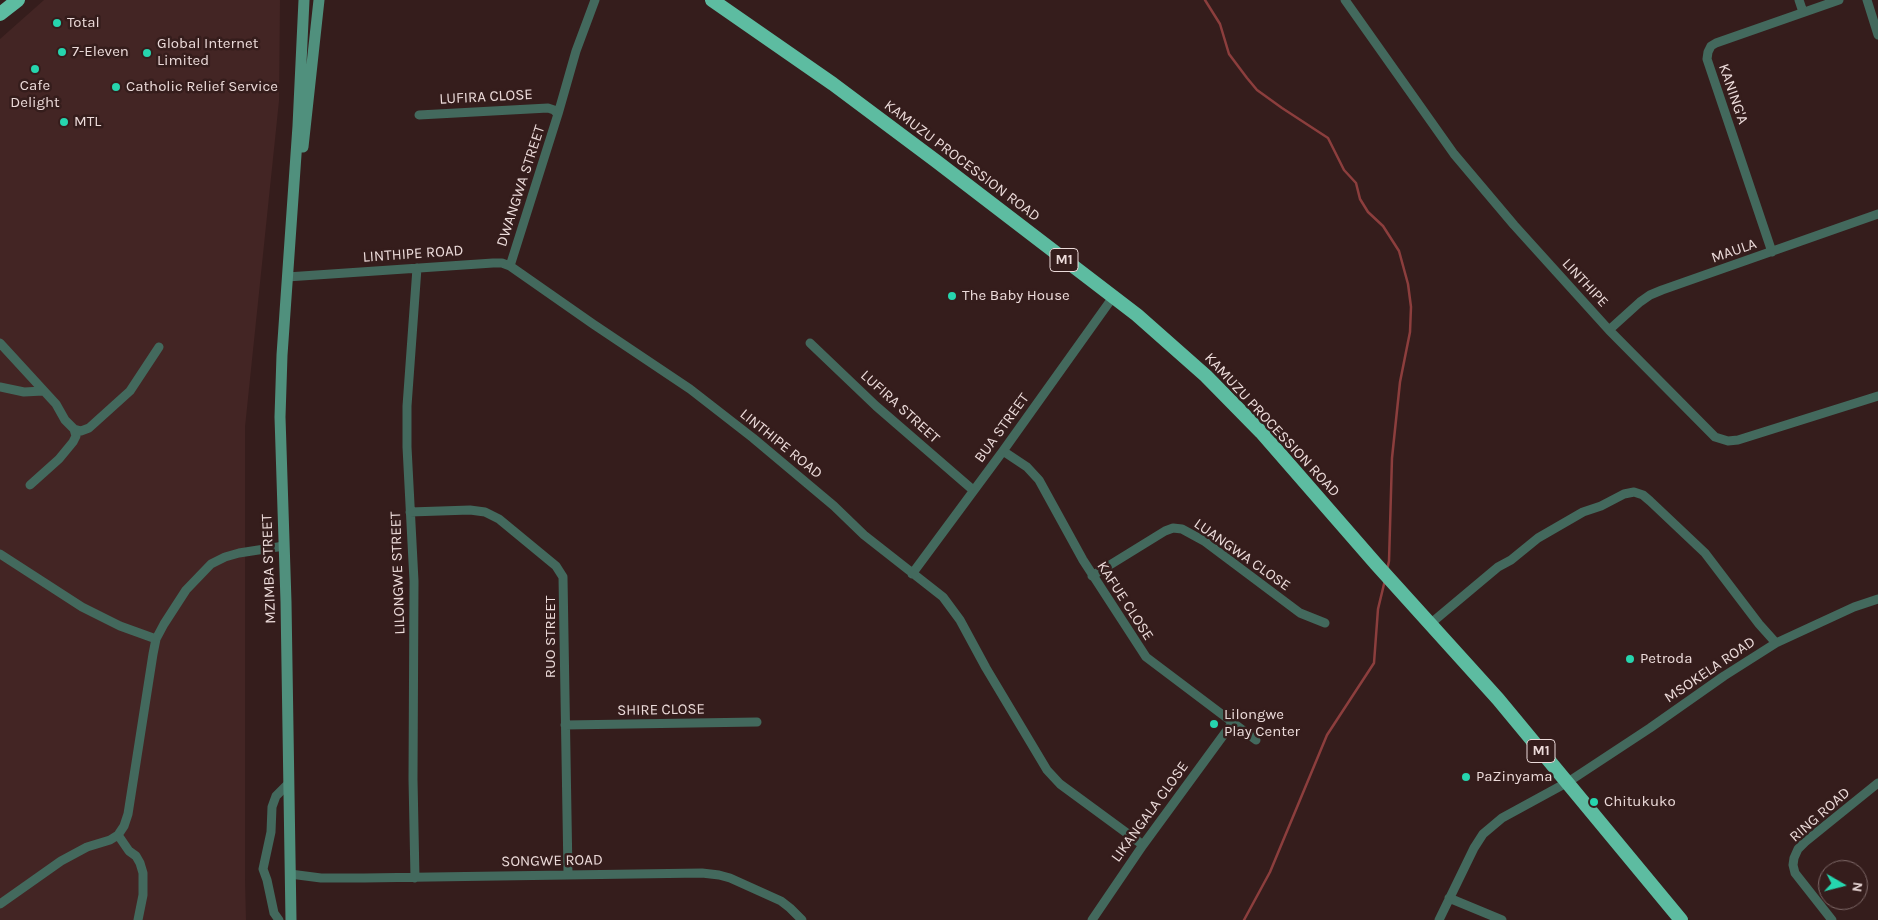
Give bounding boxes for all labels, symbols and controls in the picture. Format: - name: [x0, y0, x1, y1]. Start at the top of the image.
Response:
- place label: Total: [67, 14, 100, 32]
- marker: Total: [51, 17, 63, 29]
- place label: Global Internet Limited: [157, 35, 258, 70]
- place label: 7-Eleven: [72, 43, 129, 61]
- marker: 7-Eleven: [56, 46, 68, 58]
- marker: Global Internet Limited: [141, 47, 153, 59]
- street label: KANING'A: [1714, 61, 1752, 127]
- marker: Cafe Delight: [29, 63, 41, 75]
- place label: Cafe Delight: [10, 77, 60, 112]
- place label: Catholic Relief Service: [126, 78, 278, 96]
- marker: Catholic Relief Service: [110, 81, 122, 93]
- street label: LUFIRA CLOSE: [439, 86, 533, 108]
- street label: KAMUZU PROCESSION ROAD: [881, 96, 1043, 226]
- place label: MTL: [74, 113, 101, 131]
- marker: MTL: [58, 116, 70, 128]
- street label: DWANGWA STREET: [493, 123, 549, 249]
- street label: MAULA: [1709, 235, 1759, 267]
- street label: LINTHIPE ROAD: [362, 242, 464, 266]
- road number: M1: [1050, 248, 1078, 272]
- street label: LINTHIPE: [1558, 255, 1612, 311]
- place label: The Baby House: [962, 287, 1070, 305]
- marker: The Baby House: [946, 290, 958, 302]
- street label: KAMUZU PROCESSION ROAD: [1200, 349, 1344, 501]
- street label: LUFIRA STREET: [857, 367, 943, 447]
- street label: BUA STREET: [971, 390, 1033, 466]
- street label: LINTHIPE ROAD: [736, 405, 826, 483]
- street label: LILONGWE STREET: [387, 511, 409, 635]
- street label: MZIMBA STREET: [258, 514, 280, 624]
- street label: LUANGWA CLOSE: [1190, 515, 1294, 595]
- street label: KAFUE CLOSE: [1093, 558, 1157, 644]
- street label: RUO STREET: [542, 596, 560, 678]
- street label: MSOKELA ROAD: [1661, 633, 1759, 707]
- place label: Petroda: [1640, 650, 1692, 668]
- marker: Petroda: [1624, 653, 1636, 665]
- street label: SHIRE CLOSE: [617, 700, 705, 720]
- place label: Lilongwe Play Center: [1224, 706, 1300, 741]
- marker: Lilongwe Play Center: [1208, 718, 1220, 730]
- road number: M1: [1527, 739, 1555, 762]
- street label: LIKANGALA CLOSE: [1107, 758, 1193, 866]
- place label: PaZinyama: [1476, 768, 1552, 786]
- marker: PaZinyama: [1460, 771, 1472, 783]
- street label: RING ROAD: [1786, 784, 1854, 846]
- place label: Chitukuko: [1604, 793, 1676, 811]
- marker: Chitukuko: [1588, 796, 1600, 808]
- street label: SONGWE ROAD: [501, 851, 603, 871]
- north arrow: [1818, 860, 1868, 910]
- text: N: [1848, 881, 1866, 893]

